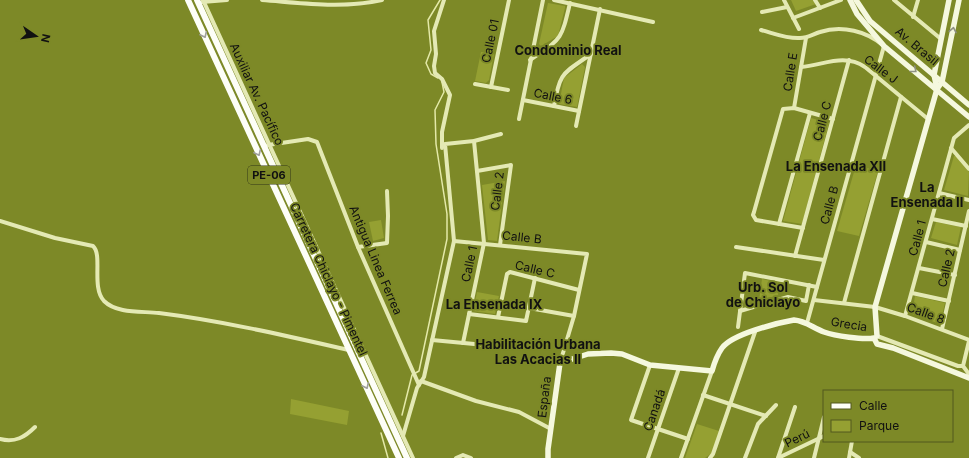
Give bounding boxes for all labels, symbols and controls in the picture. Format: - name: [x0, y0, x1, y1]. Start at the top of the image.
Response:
- north arrow: [16, 16, 56, 56]
- street label: Calle 01: [478, 18, 502, 64]
- street label: Av. Brasil: [892, 24, 942, 68]
- one-way arrow: [948, 27, 956, 33]
- one-way arrow: [199, 31, 207, 39]
- text: N: [38, 33, 54, 44]
- street label: Auxiliar Av. Pacífico: [227, 40, 287, 148]
- district label: Condominio Real: [514, 42, 622, 58]
- street label: Calle J: [861, 51, 901, 87]
- street label: Calle E: [780, 52, 800, 92]
- one-way arrow: [909, 66, 916, 73]
- street label: Calle 6: [532, 85, 574, 107]
- street label: Calle C: [810, 99, 835, 142]
- one-way arrow: [254, 150, 262, 157]
- district label: La Ensenada XII: [786, 158, 886, 174]
- road number: PE-06: [248, 166, 290, 184]
- street label: Calle 2: [487, 171, 507, 211]
- district label: La Ensenada II: [891, 179, 963, 210]
- street label: Calle B: [817, 184, 841, 226]
- street label: Carretera Chiclayo - Pimentel: [287, 200, 371, 358]
- street label: Antigua Linea Ferrea: [346, 203, 406, 317]
- street label: Calle 1: [905, 218, 929, 258]
- street label: Calle B: [502, 227, 543, 247]
- street label: Calle 1: [458, 245, 480, 283]
- street label: Calle 2: [934, 247, 958, 289]
- street label: Calle C: [514, 257, 557, 281]
- district label: Urb. Sol de Chiclayo: [726, 279, 800, 310]
- district label: La Ensenada IX: [446, 296, 543, 312]
- street label: Calle 8: [905, 299, 947, 327]
- street label: Grecia: [830, 314, 868, 334]
- district label: Habilitación Urbana Las Acacias II: [475, 336, 601, 367]
- street label: España: [534, 375, 554, 419]
- one-way arrow: [361, 381, 369, 389]
- street label: Canadá: [640, 387, 668, 433]
- legend: [823, 390, 953, 442]
- text: Calle: [859, 398, 887, 413]
- text: Parque: [859, 418, 899, 433]
- street label: Perú: [782, 426, 812, 450]

